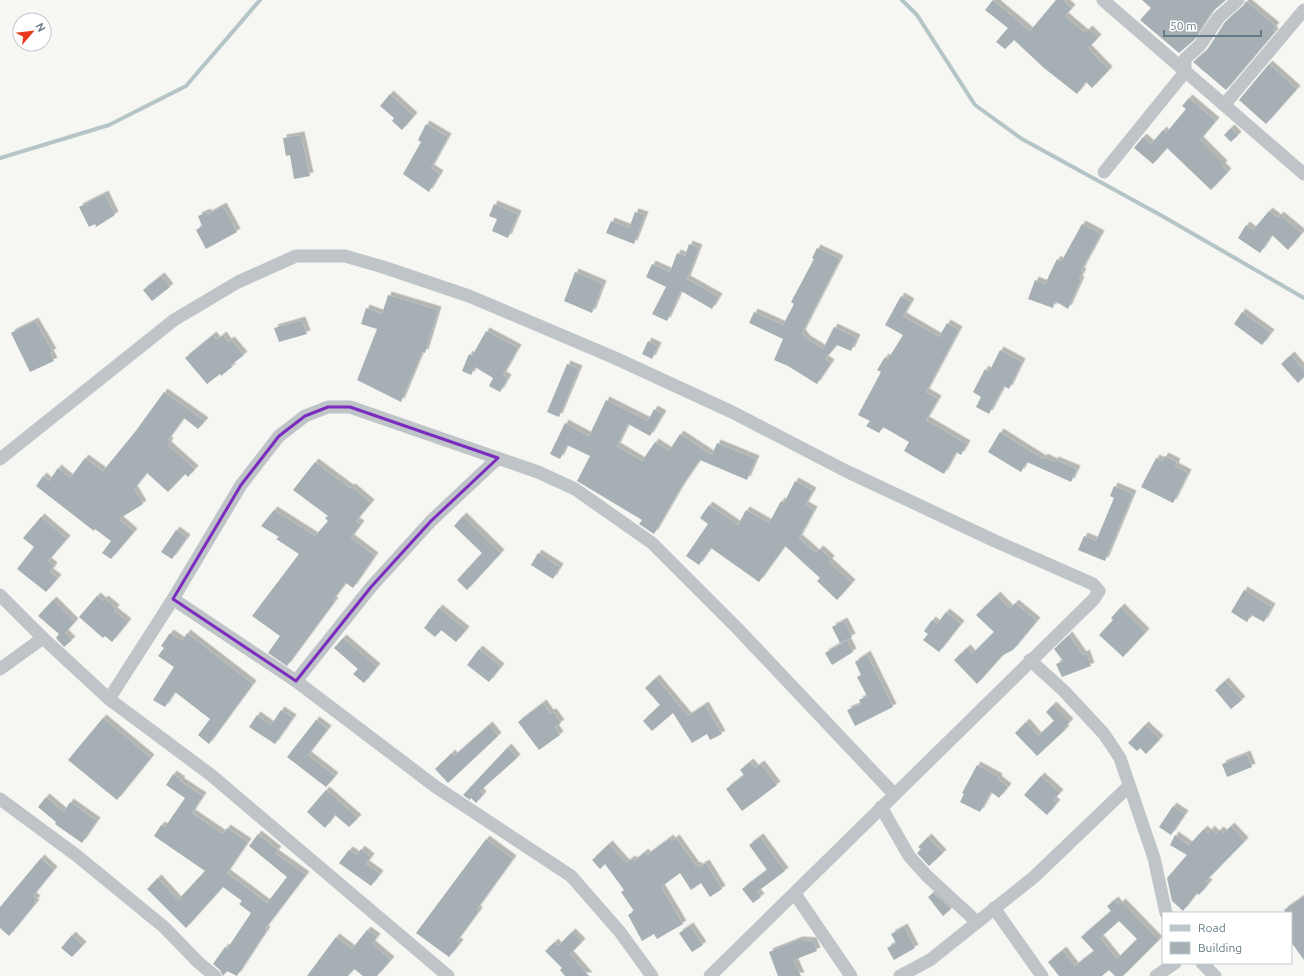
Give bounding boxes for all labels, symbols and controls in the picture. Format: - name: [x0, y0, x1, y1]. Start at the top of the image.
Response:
- north arrow: [12, 12, 52, 52]
- scale bar: [1164, 12, 1261, 38]
- text: 50 m: [1170, 19, 1197, 32]
- text: N: [34, 21, 48, 34]
- legend: [1162, 912, 1292, 964]
- text: Road: [1198, 921, 1226, 934]
- text: Building: [1198, 941, 1242, 954]

